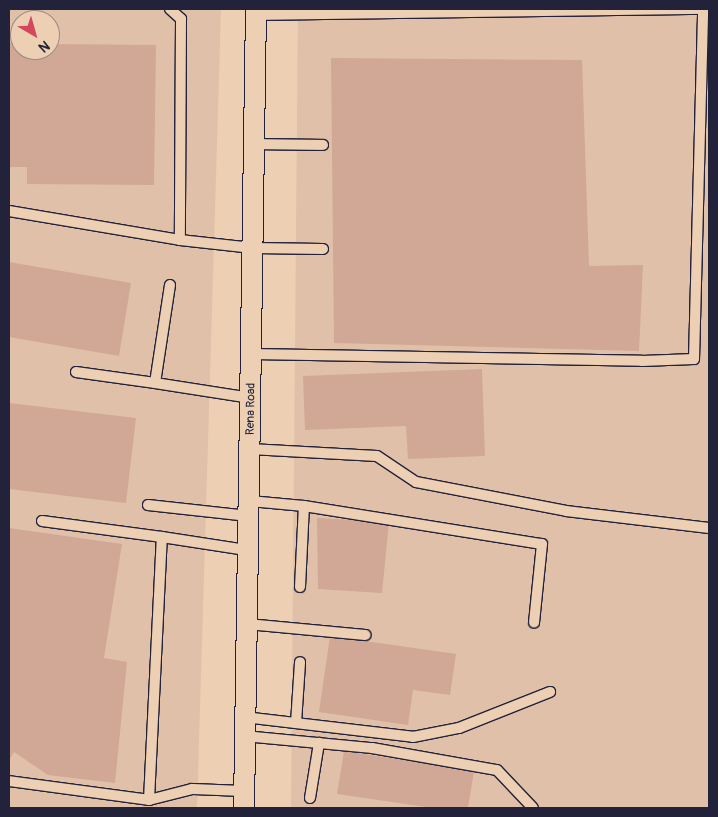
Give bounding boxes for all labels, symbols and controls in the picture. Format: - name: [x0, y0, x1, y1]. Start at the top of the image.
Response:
- north arrow: [10, 10, 60, 60]
- text: N: [35, 37, 53, 56]
- street label: Rena Road: [243, 383, 259, 435]

